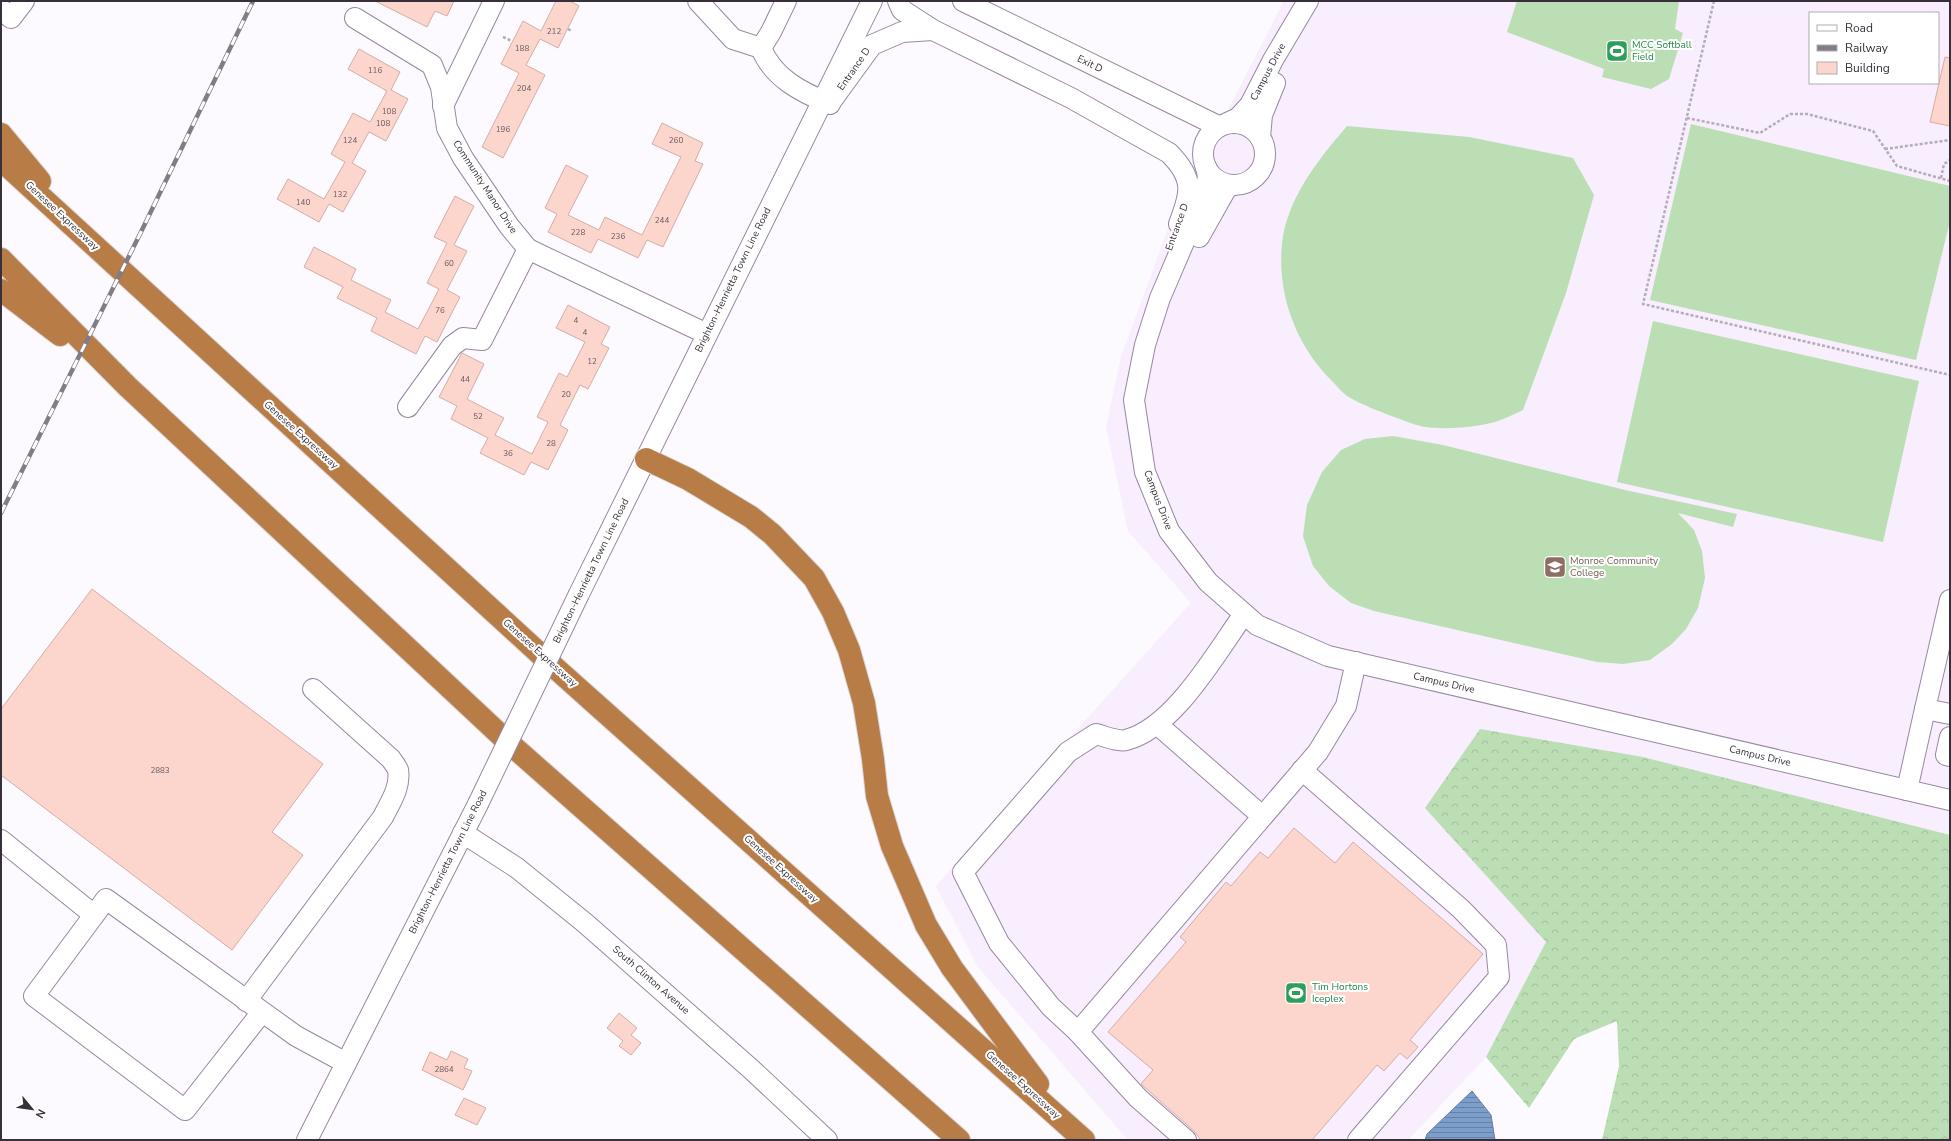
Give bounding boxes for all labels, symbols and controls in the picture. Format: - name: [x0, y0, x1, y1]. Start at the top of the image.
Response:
- legend: [1809, 12, 1939, 84]
- text: Road: [1845, 20, 1873, 36]
- house number: 212: [547, 26, 561, 37]
- sports icon: MCC Softball Field: [1604, 38, 1630, 64]
- place label: MCC Softball Field: [1632, 38, 1692, 64]
- text: Railway: [1845, 40, 1889, 56]
- street label: Campus Drive: [1247, 41, 1289, 103]
- house number: 188: [515, 43, 529, 54]
- street label: Entrance D: [834, 45, 874, 93]
- street label: Exit D: [1075, 52, 1105, 76]
- text: Building: [1845, 60, 1890, 76]
- house number: 116: [368, 65, 382, 76]
- house number: 204: [517, 83, 531, 94]
- house number: 108: [382, 106, 396, 117]
- house number: 108: [376, 118, 390, 129]
- house number: 196: [496, 124, 510, 135]
- house number: 124: [343, 135, 357, 146]
- house number: 260: [669, 135, 683, 146]
- street label: Community Manor Drive: [449, 138, 521, 236]
- street label: Genesee Expressway: [22, 178, 102, 254]
- house number: 132: [333, 189, 347, 200]
- house number: 140: [296, 197, 310, 208]
- street label: Entrance D: [1162, 201, 1192, 253]
- street label: Brighton-Henrietta Town Line Road: [692, 205, 774, 355]
- house number: 244: [655, 215, 669, 226]
- house number: 228: [571, 227, 585, 238]
- house number: 236: [611, 231, 625, 242]
- house number: 60: [444, 258, 454, 269]
- house number: 76: [435, 305, 445, 316]
- house number: 4: [574, 315, 579, 326]
- house number: 4: [583, 327, 588, 338]
- house number: 12: [587, 356, 597, 367]
- house number: 44: [460, 374, 470, 385]
- house number: 20: [561, 389, 571, 400]
- street label: Genesee Expressway: [261, 398, 342, 473]
- house number: 52: [473, 411, 483, 422]
- house number: 28: [546, 438, 556, 449]
- house number: 36: [503, 448, 513, 459]
- street label: Campus Drive: [1140, 468, 1176, 532]
- street label: Brighton-Henrietta Town Line Road: [550, 496, 632, 646]
- school or university icon: Monroe Community College: [1542, 554, 1568, 580]
- place label: Monroe Community College: [1570, 554, 1659, 580]
- street label: Genesee Expressway: [500, 616, 581, 691]
- street label: Campus Drive: [1412, 669, 1476, 697]
- street label: Campus Drive: [1728, 742, 1792, 770]
- house number: 2883: [150, 765, 170, 776]
- street label: Brighton-Henrietta Town Line Road: [406, 788, 491, 936]
- street label: Genesee Expressway: [741, 832, 822, 907]
- street label: South Clinton Avenue: [609, 943, 693, 1017]
- sports icon: Tim Hortons Iceplex: [1283, 980, 1309, 1006]
- place label: Tim Hortons Iceplex: [1312, 980, 1368, 1006]
- street label: Genesee Expressway: [983, 1048, 1064, 1123]
- house number: 2864: [434, 1064, 454, 1075]
- north arrow: [12, 1089, 52, 1129]
- text: N: [32, 1106, 49, 1121]

